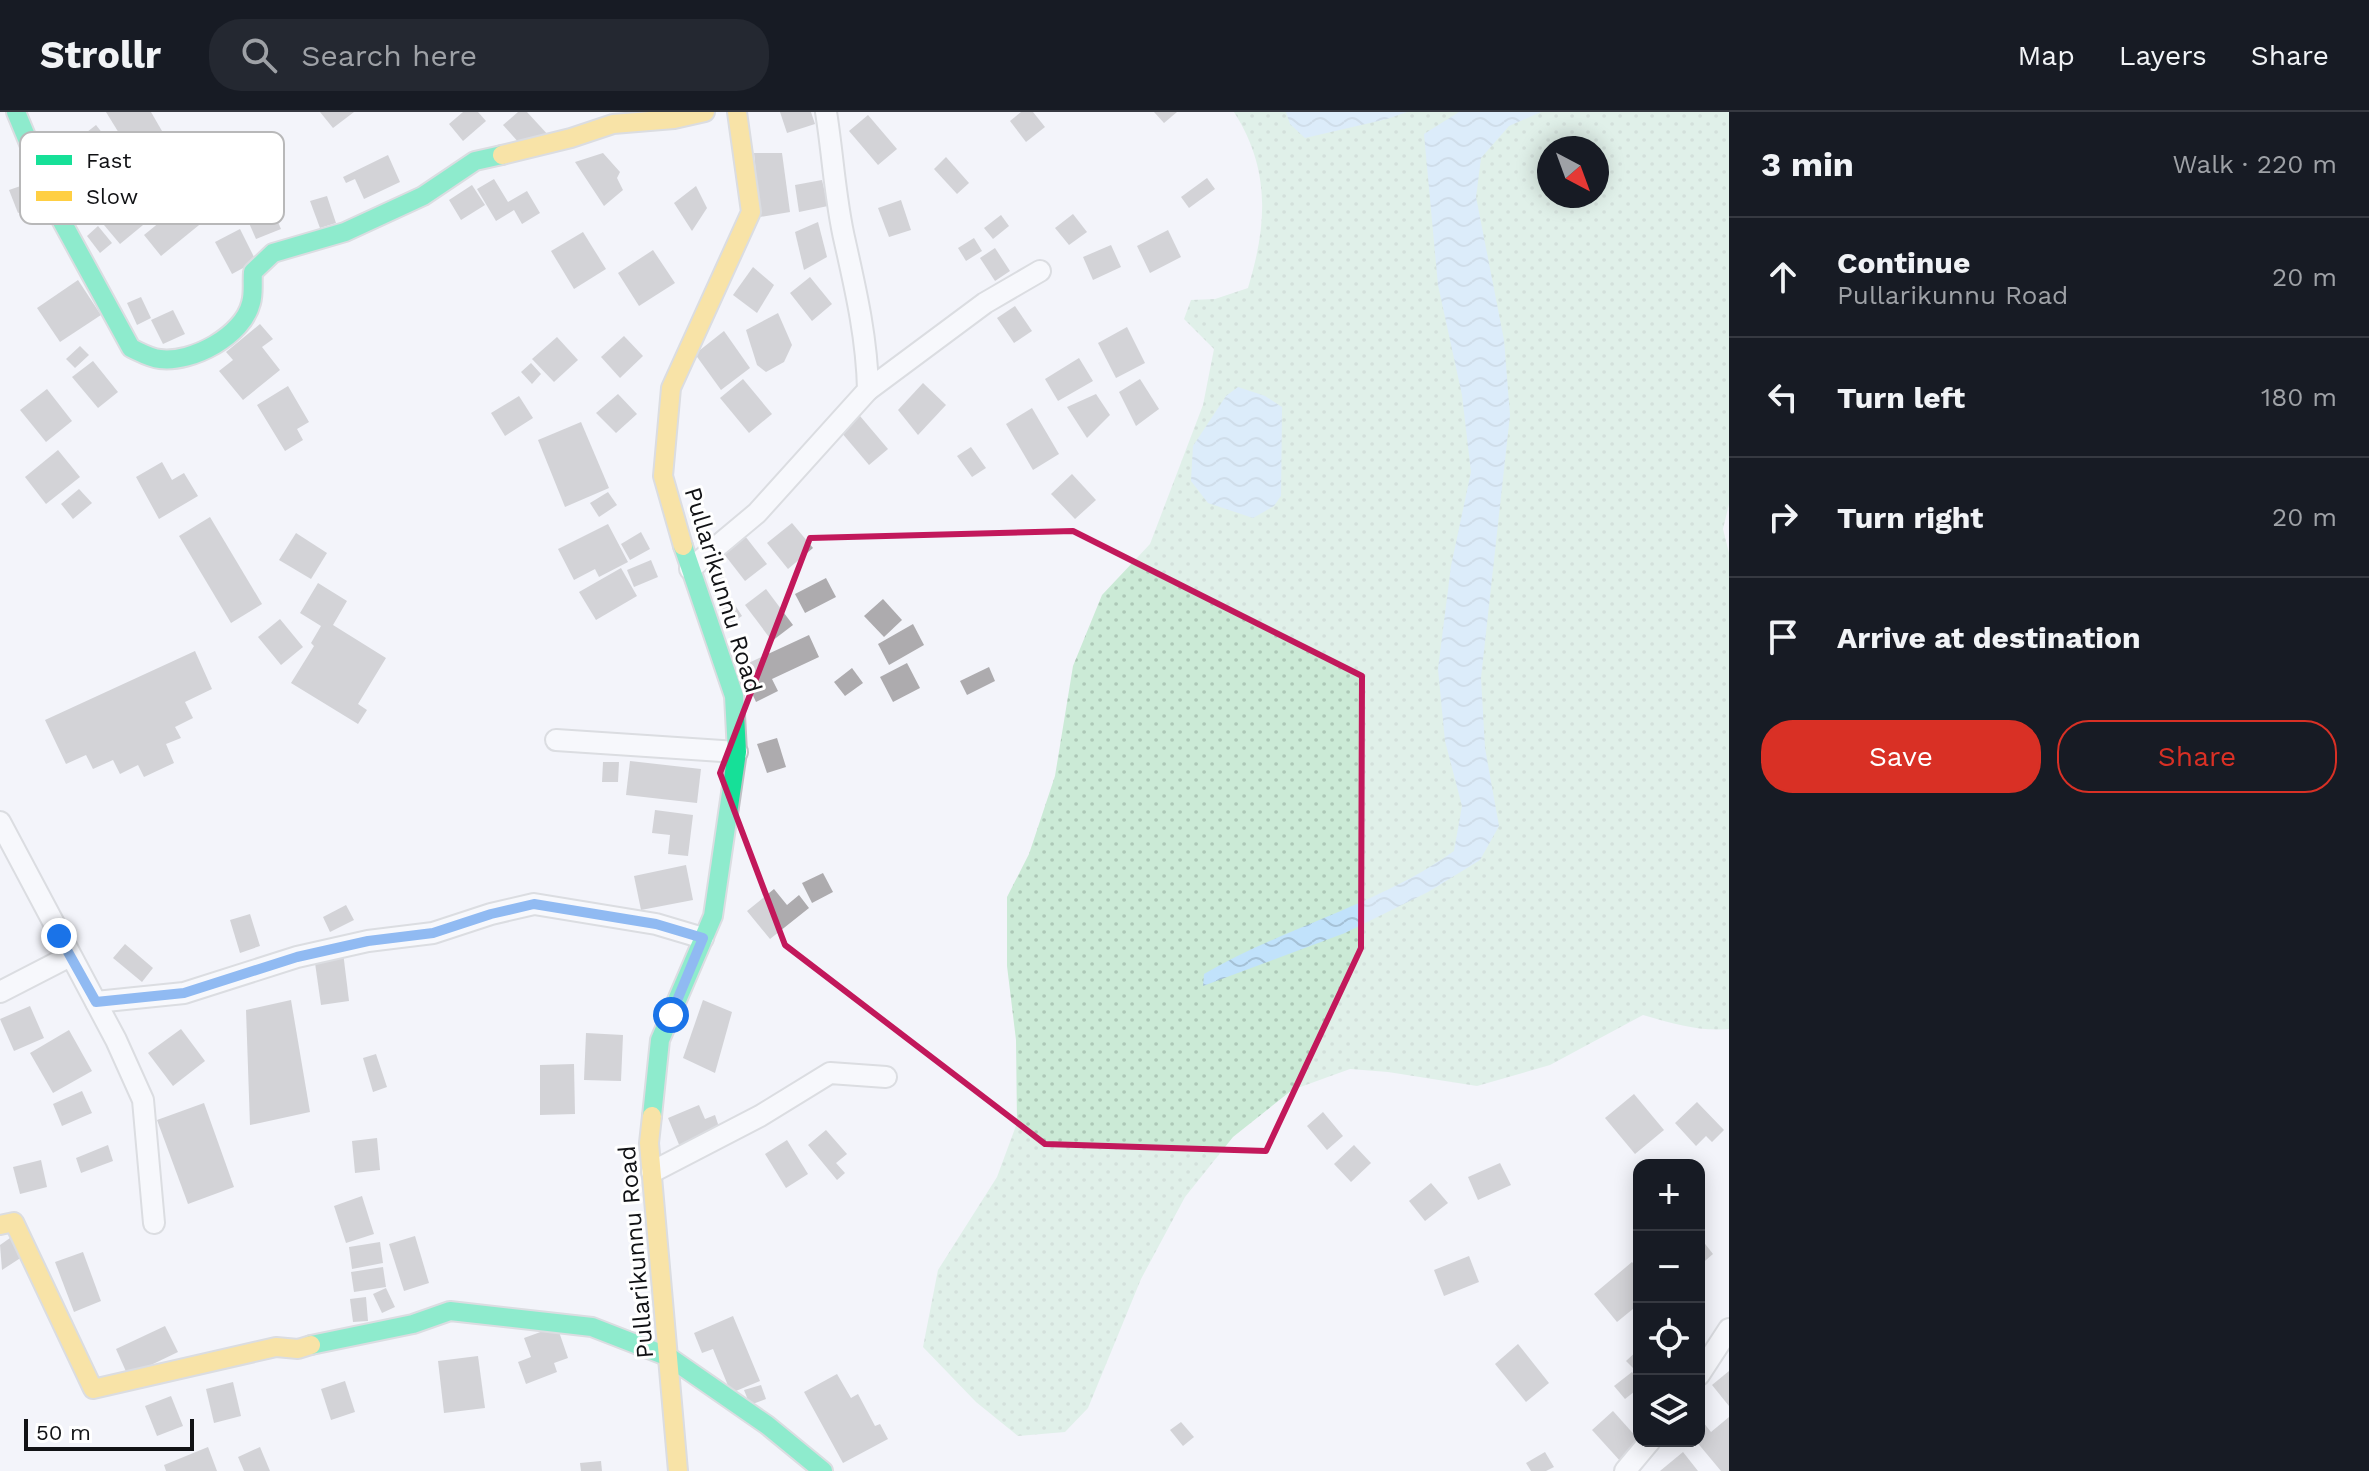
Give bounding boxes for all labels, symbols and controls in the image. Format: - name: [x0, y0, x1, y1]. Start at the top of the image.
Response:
- search box: [209, 19, 769, 91]
- text: Strollr: [40, 33, 161, 77]
- icon: search: [237, 33, 281, 77]
- text: Search here: [301, 38, 477, 73]
- text: Map: [2018, 39, 2075, 72]
- text: Layers: [2119, 39, 2207, 72]
- text: Share: [2251, 39, 2329, 72]
- legend: [20, 132, 284, 224]
- north arrow: [1537, 136, 1609, 208]
- text: 3 min: [1761, 144, 1854, 184]
- text: Fast: [86, 148, 132, 173]
- text: Walk · 220 m: [2172, 149, 2337, 179]
- text: Slow: [86, 184, 138, 209]
- text: Continue: [1837, 245, 1970, 280]
- icon: ahead: [1761, 255, 1805, 299]
- text: 20 m: [2272, 262, 2337, 292]
- text: Pullarikunnu Road: [1837, 280, 2068, 310]
- icon: left: [1761, 375, 1805, 419]
- text: Turn left: [1837, 380, 1965, 415]
- text: 180 m: [2261, 382, 2337, 412]
- street label: Pullarikunnu Road: [678, 484, 768, 696]
- icon: right: [1761, 495, 1805, 539]
- text: Turn right: [1837, 500, 1983, 535]
- text: 20 m: [2272, 502, 2337, 532]
- icon: arrive: [1761, 615, 1805, 659]
- text: Arrive at destination: [1837, 620, 2141, 655]
- button: Save: [1761, 720, 2041, 793]
- button: Share: [2057, 720, 2337, 793]
- route end: [41, 918, 77, 954]
- route start: [653, 997, 689, 1033]
- street label: Pullarikunnu Road: [613, 1144, 659, 1360]
- map controls: [1633, 1159, 1705, 1447]
- button: +: [1633, 1159, 1705, 1231]
- button: −: [1633, 1231, 1705, 1303]
- button: locate: [1633, 1303, 1705, 1375]
- button: layers: [1633, 1375, 1705, 1447]
- scale bar: [24, 1415, 194, 1451]
- text: 50 m: [36, 1420, 91, 1445]

